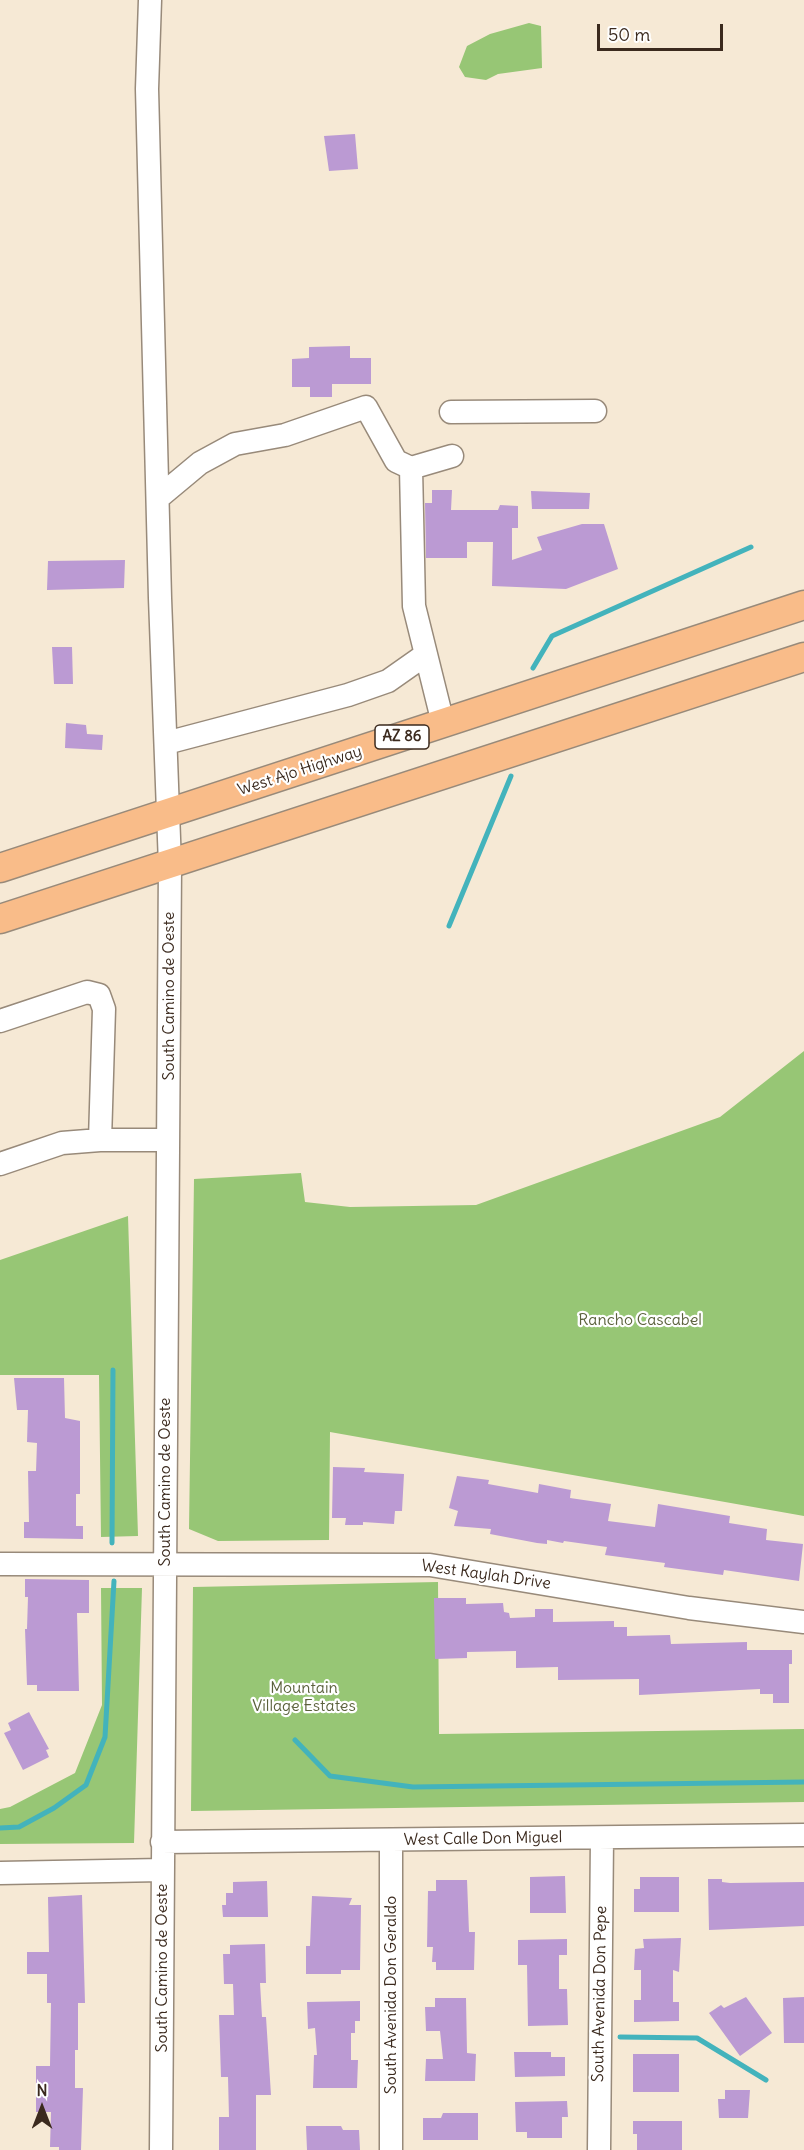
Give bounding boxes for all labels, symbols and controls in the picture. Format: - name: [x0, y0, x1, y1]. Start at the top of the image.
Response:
- scale bar: [600, 12, 726, 50]
- text: 50 m: [608, 23, 650, 46]
- road number: AZ 86: [375, 725, 429, 749]
- street label: West Ajo Highway: [235, 742, 365, 800]
- street label: South Camino de Oeste: [159, 912, 179, 1080]
- park label: Rancho Cascabel: [578, 1310, 702, 1330]
- street label: South Camino de Oeste: [155, 1398, 175, 1566]
- street label: West Kaylah Drive: [420, 1556, 552, 1594]
- park label: Mountain Village Estates: [252, 1678, 356, 1716]
- street label: West Calle Don Miguel: [404, 1828, 562, 1850]
- street label: South Camino de Oeste: [152, 1884, 172, 2052]
- street label: South Avenida Don Geraldo: [381, 1896, 401, 2094]
- street label: South Avenida Don Pepe: [589, 1906, 611, 2082]
- north arrow: [12, 2078, 72, 2138]
- text: N: [36, 2080, 48, 2100]

